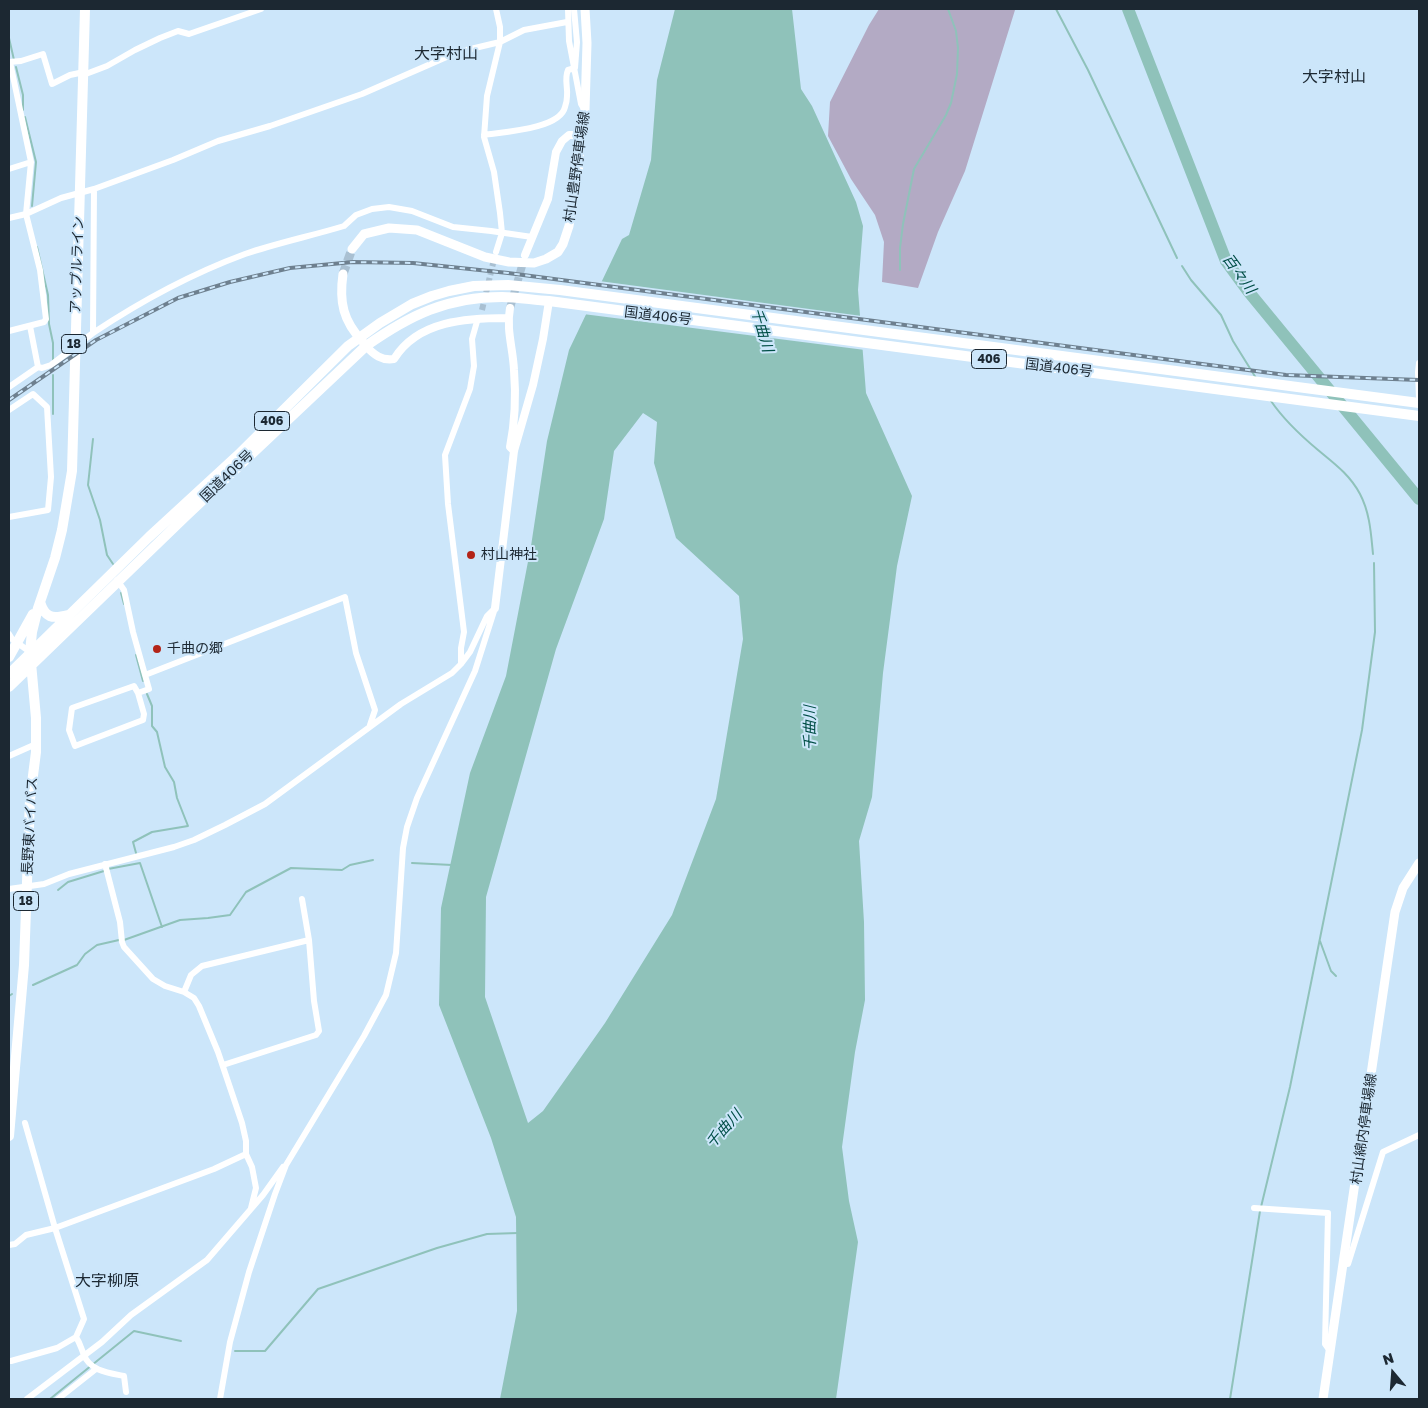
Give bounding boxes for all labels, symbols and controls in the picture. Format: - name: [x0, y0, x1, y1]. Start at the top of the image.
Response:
- district label: 大字村山: [414, 44, 478, 64]
- district label: 大字村山: [1302, 67, 1366, 87]
- street label: 村山豊野停車場線: [561, 110, 593, 224]
- street label: アップルライン: [67, 216, 87, 314]
- water label: 百々川: [1218, 251, 1260, 297]
- street label: 国道406号: [623, 304, 693, 328]
- water label: 千曲川: [747, 306, 777, 354]
- road number: 18: [62, 334, 86, 354]
- road number: 406: [972, 349, 1006, 368]
- street label: 国道406号: [1024, 356, 1094, 380]
- road number: 406: [254, 412, 290, 431]
- street label: 国道406号: [197, 446, 257, 506]
- place label: 村山神社: [481, 547, 537, 563]
- marker: 村山神社: [465, 549, 477, 561]
- place label: 千曲の郷: [167, 641, 223, 657]
- marker: 千曲の郷: [151, 643, 163, 655]
- water label: 千曲川: [801, 706, 819, 750]
- street label: 長野東バイパス: [19, 777, 41, 875]
- road number: 18: [14, 891, 38, 910]
- street label: 村山綿内停車場線: [1348, 1072, 1380, 1186]
- water label: 千曲川: [702, 1106, 746, 1152]
- district label: 大字柳原: [75, 1271, 139, 1291]
- north arrow: [1368, 1348, 1418, 1398]
- text: N: [1381, 1349, 1396, 1368]

